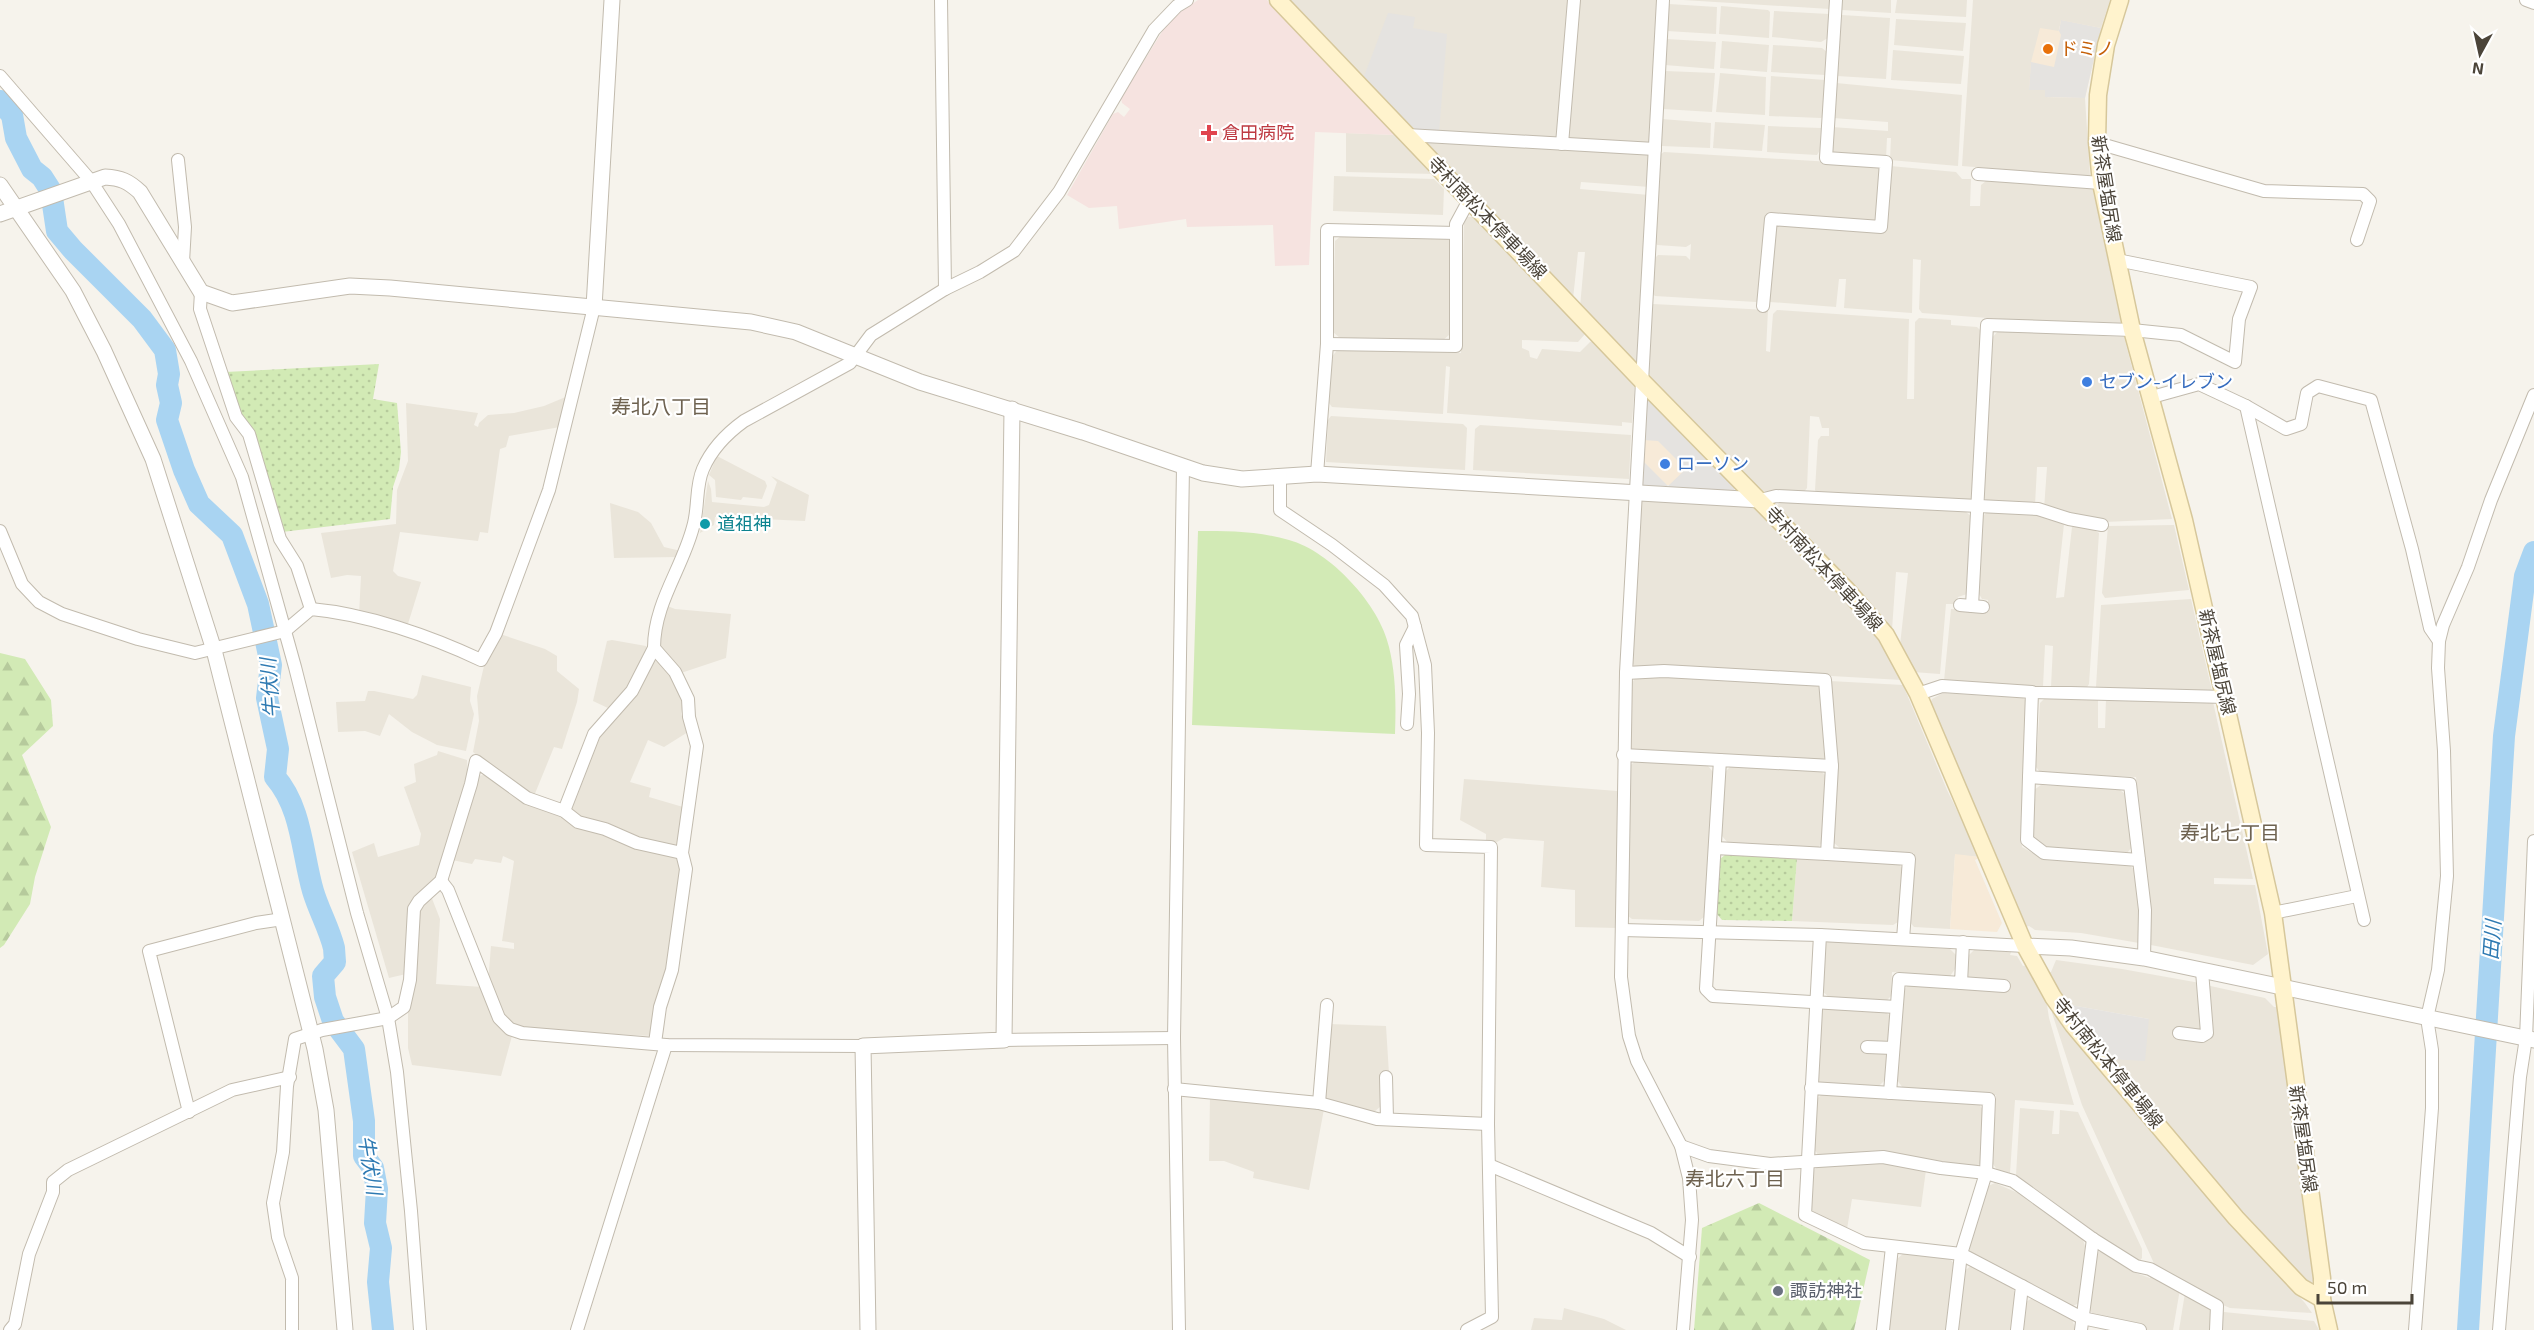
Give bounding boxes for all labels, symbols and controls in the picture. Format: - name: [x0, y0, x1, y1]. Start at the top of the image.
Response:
- north arrow: [2450, 24, 2510, 84]
- place label: ドミノ: [2060, 37, 2114, 59]
- marker: ドミノ: [2041, 42, 2055, 56]
- text: N: [2471, 59, 2485, 80]
- place label: 倉田病院: [1222, 121, 1294, 143]
- marker: 倉田病院: [1200, 124, 1218, 142]
- street label: 新茶屋塩尻線: [2088, 134, 2126, 244]
- street label: 寺村南松本停車場線: [1424, 151, 1552, 283]
- place label: セブン-イレブン: [2099, 370, 2233, 392]
- marker: セブン-イレブン: [2080, 375, 2094, 389]
- district label: 寿北八丁目: [611, 394, 711, 418]
- place label: ローソン: [1677, 452, 1749, 474]
- marker: ローソン: [1658, 457, 1672, 471]
- street label: 寺村南松本停車場線: [1761, 502, 1888, 635]
- place label: 道祖神: [717, 512, 771, 534]
- marker: 道祖神: [698, 517, 712, 531]
- street label: 新茶屋塩尻線: [2195, 607, 2241, 717]
- water label: 牛伏川: [255, 655, 283, 719]
- district label: 寿北七丁目: [2180, 820, 2280, 844]
- water label: 田川: [2478, 917, 2505, 961]
- street label: 寺村南松本停車場線: [2049, 992, 2168, 1132]
- street label: 新茶屋塩尻線: [2286, 1084, 2322, 1194]
- water label: 牛伏川: [354, 1133, 388, 1198]
- district label: 寿北六丁目: [1685, 1166, 1785, 1190]
- scale bar: [2318, 1267, 2412, 1305]
- text: 50 m: [2327, 1276, 2367, 1298]
- place label: 諏訪神社: [1790, 1279, 1862, 1301]
- marker: 諏訪神社: [1771, 1284, 1785, 1298]

